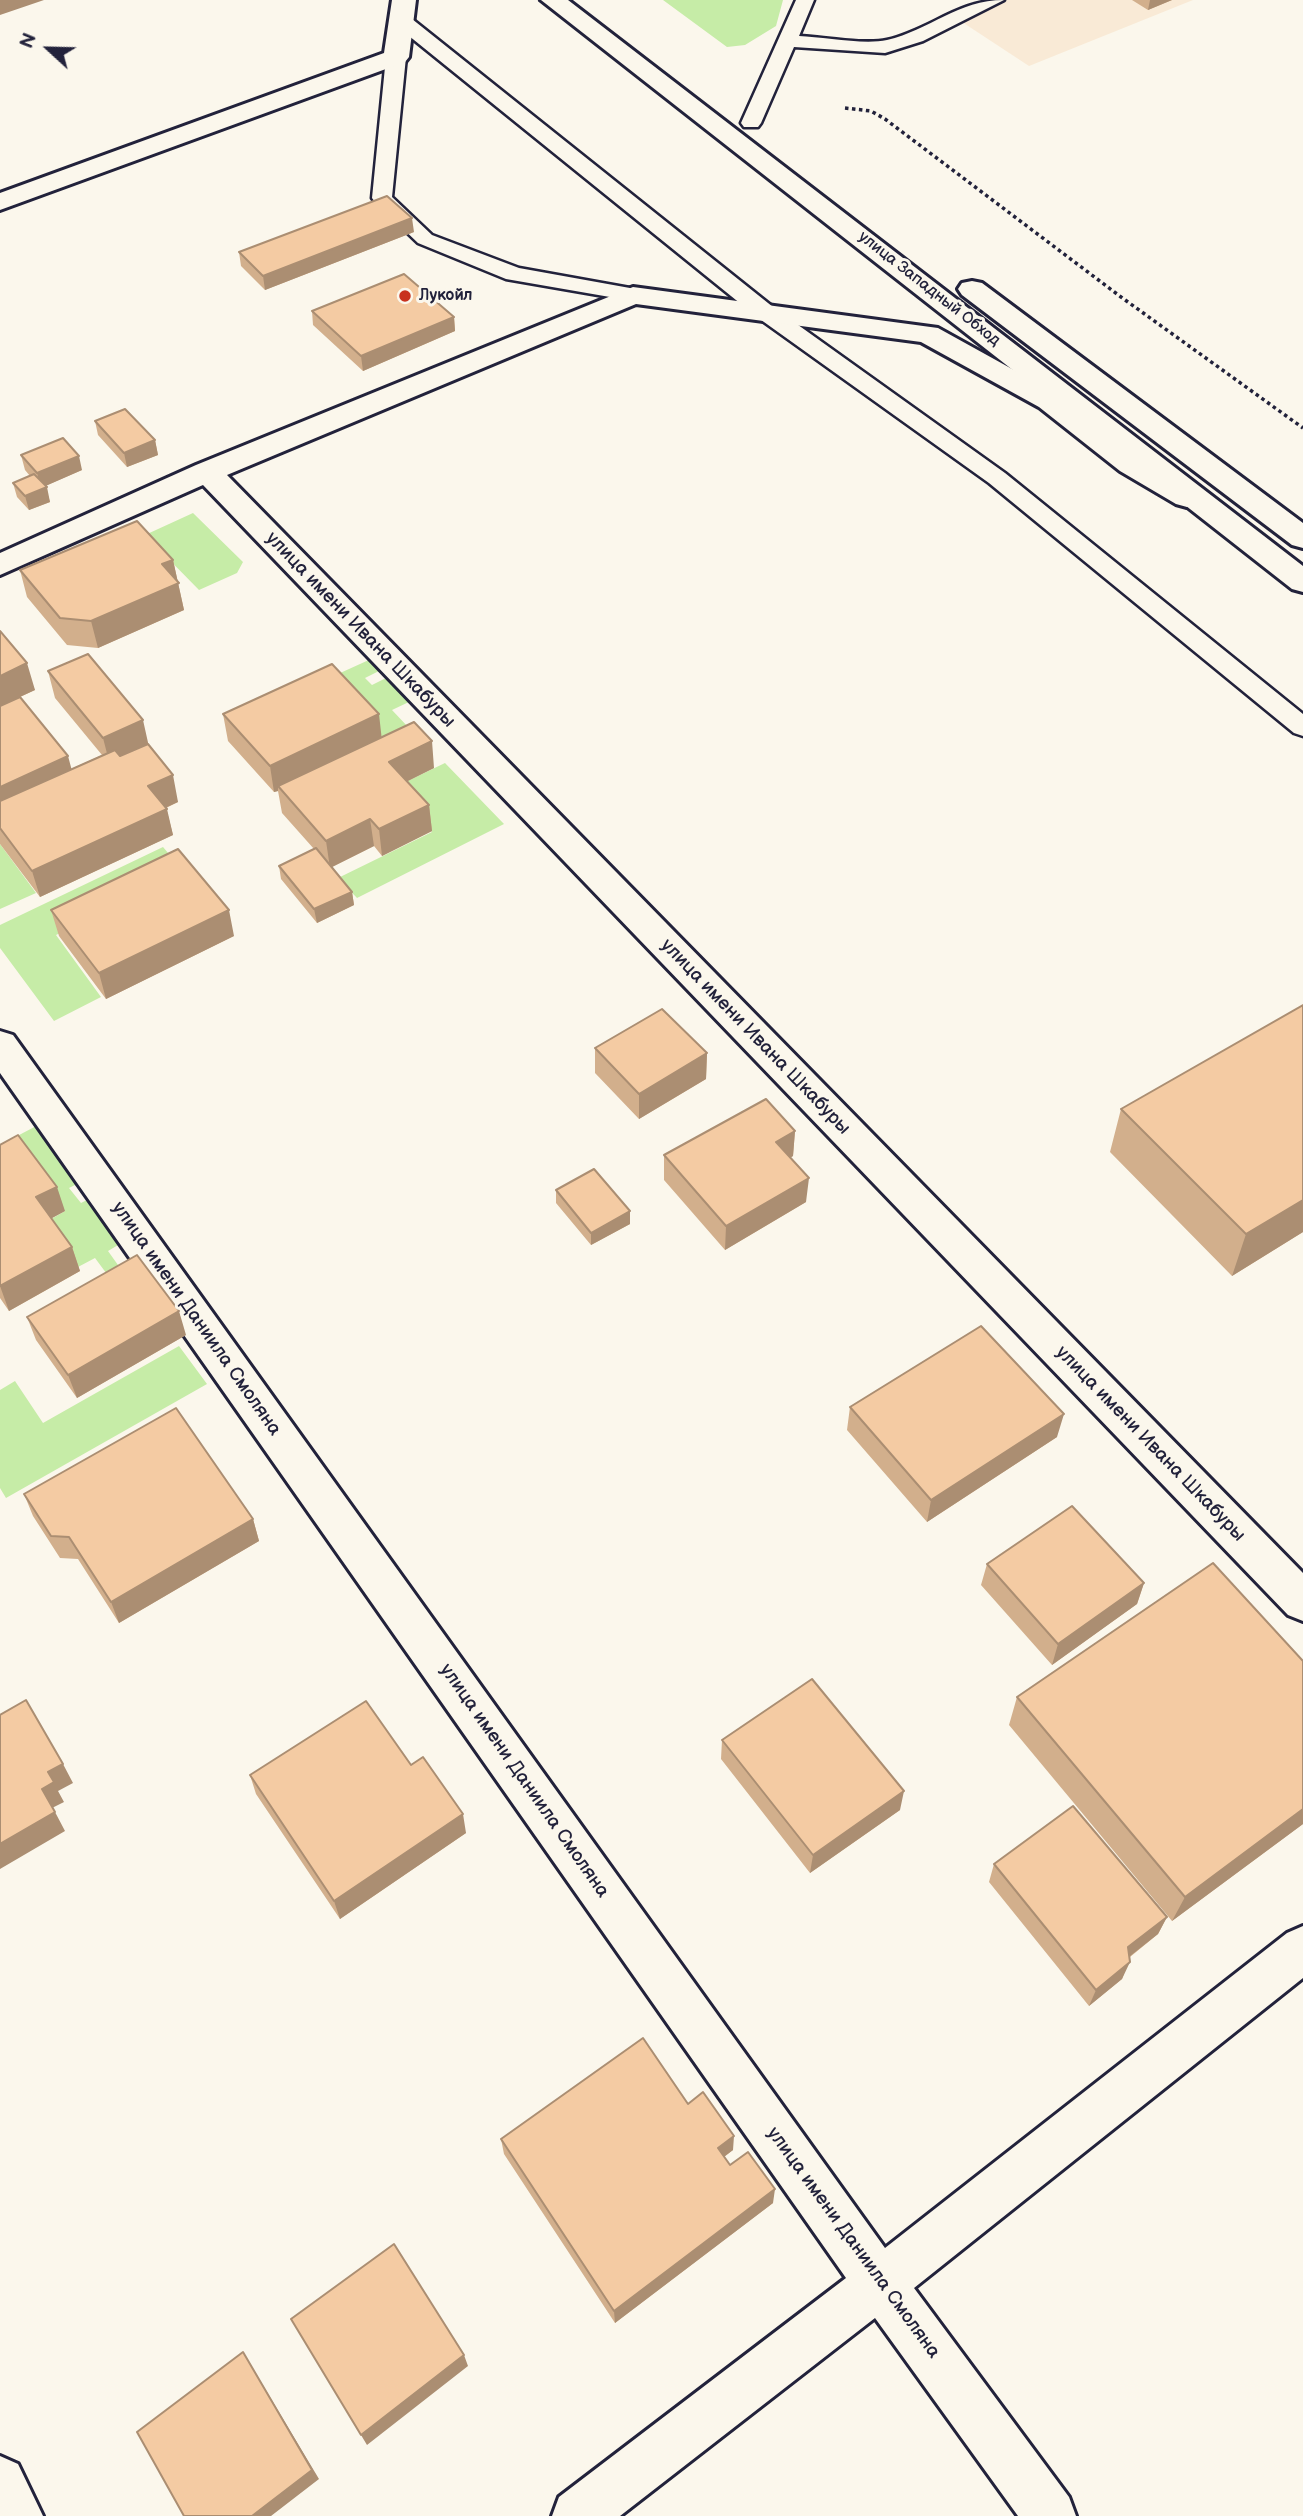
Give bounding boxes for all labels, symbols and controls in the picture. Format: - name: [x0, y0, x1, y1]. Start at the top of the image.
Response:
- north arrow: [14, 14, 84, 84]
- text: N: [16, 30, 42, 52]
- street label: улица Западный Обход: [854, 228, 1004, 350]
- place label: Лукойл: [419, 286, 473, 306]
- marker: Лукойл: [397, 288, 413, 304]
- street label: улица имени Ивана Шкабуры: [260, 527, 460, 733]
- street label: улица имени Ивана Шкабуры: [655, 934, 855, 1140]
- street label: улица имени Даниила Смоляна: [106, 1198, 286, 1440]
- street label: улица имени Ивана Шкабуры: [1050, 1341, 1250, 1547]
- street label: улица имени Даниила Смоляна: [434, 1660, 614, 1902]
- street label: улица имени Даниила Смоляна: [761, 2123, 945, 2363]

